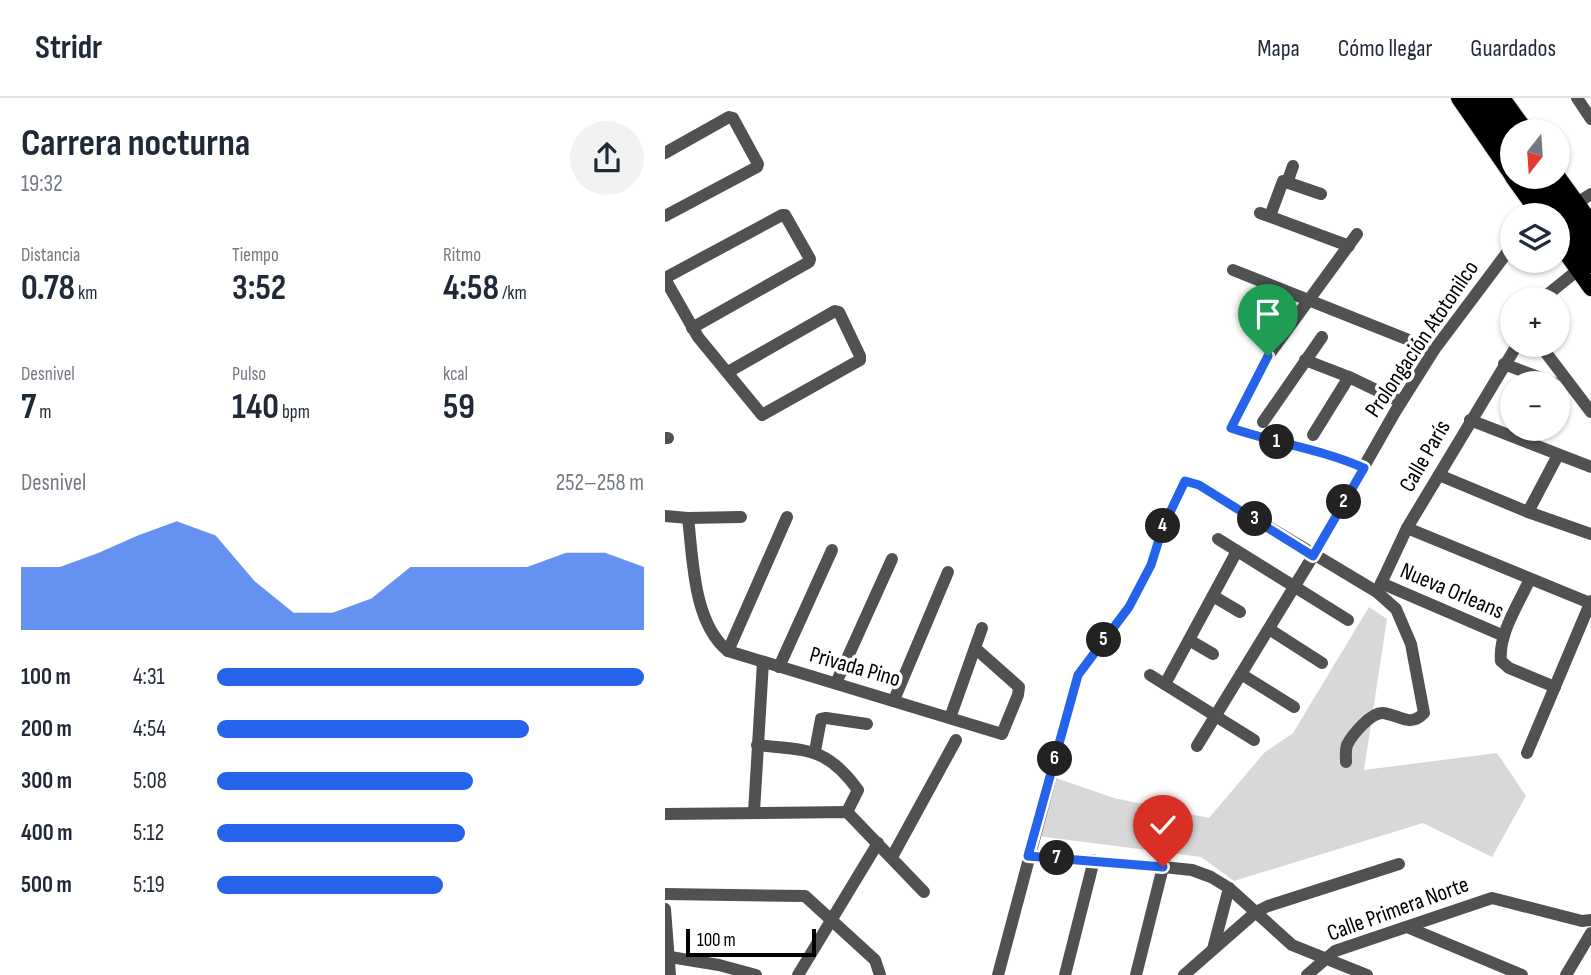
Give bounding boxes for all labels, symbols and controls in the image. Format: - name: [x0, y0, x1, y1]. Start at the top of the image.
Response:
- text: Stridr: [35, 28, 102, 68]
- text: Mapa: [1257, 34, 1300, 63]
- text: Cómo llegar: [1338, 34, 1432, 63]
- text: Guardados: [1470, 34, 1556, 63]
- north arrow: [1500, 119, 1570, 189]
- map controls: [1500, 119, 1570, 441]
- text: Carrera nocturna: [21, 121, 250, 166]
- button: share: [570, 121, 644, 195]
- text: 19:32: [21, 170, 63, 198]
- button: layers: [1500, 203, 1570, 273]
- text: Distancia: [21, 244, 80, 267]
- text: Tiempo: [232, 244, 279, 267]
- text: Ritmo: [443, 244, 481, 267]
- street label: Prolongación Atotonilco: [1359, 255, 1485, 423]
- text: 0.78: [21, 267, 75, 310]
- text: 3:52: [232, 267, 286, 310]
- text: 4:58: [443, 267, 499, 310]
- text: km: [75, 282, 98, 305]
- text: /km: [499, 282, 527, 305]
- pin: [1238, 284, 1298, 356]
- button: +: [1500, 287, 1570, 357]
- icon: arrive: [1249, 295, 1287, 333]
- text: Desnivel: [21, 363, 75, 386]
- text: Pulso: [232, 363, 266, 386]
- text: kcal: [443, 363, 468, 386]
- button: −: [1500, 371, 1570, 441]
- text: 7: [21, 386, 36, 429]
- text: 140: [232, 386, 279, 429]
- text: 59: [443, 386, 475, 429]
- text: m: [36, 401, 52, 424]
- text: bpm: [279, 401, 310, 424]
- street label: Calle París: [1393, 415, 1457, 497]
- pin: 1: [1259, 424, 1295, 460]
- text: 1: [1273, 430, 1280, 453]
- text: Desnivel: [21, 469, 86, 497]
- text: 252–258 m: [556, 469, 644, 497]
- pin: 2: [1327, 484, 1361, 520]
- text: 2: [1339, 490, 1348, 513]
- pin: 3: [1237, 502, 1273, 536]
- text: 3: [1250, 507, 1259, 530]
- pin: 4: [1145, 508, 1181, 544]
- text: 4: [1158, 514, 1167, 537]
- street label: Nueva Orleans: [1396, 557, 1508, 625]
- pin: 5: [1087, 622, 1122, 658]
- text: 5: [1099, 628, 1108, 651]
- street label: Privada Pino: [806, 641, 904, 693]
- text: 100 m: [21, 663, 71, 691]
- text: 4:31: [133, 663, 165, 691]
- text: 200 m: [21, 715, 72, 743]
- text: 4:54: [133, 715, 166, 743]
- pin: 6: [1037, 742, 1073, 776]
- text: 6: [1050, 747, 1059, 770]
- text: 300 m: [21, 767, 72, 795]
- text: 5:08: [133, 767, 167, 795]
- pin: [1133, 795, 1193, 867]
- icon: check: [1144, 806, 1182, 844]
- text: 400 m: [21, 819, 72, 847]
- text: 5:12: [133, 819, 164, 847]
- pin: 7: [1039, 840, 1075, 876]
- text: 7: [1052, 846, 1061, 869]
- street label: Calle Primera Norte: [1323, 870, 1473, 948]
- text: 500 m: [21, 871, 72, 899]
- text: 5:19: [133, 871, 165, 899]
- scale bar: [686, 926, 815, 958]
- text: 100 m: [697, 929, 736, 952]

